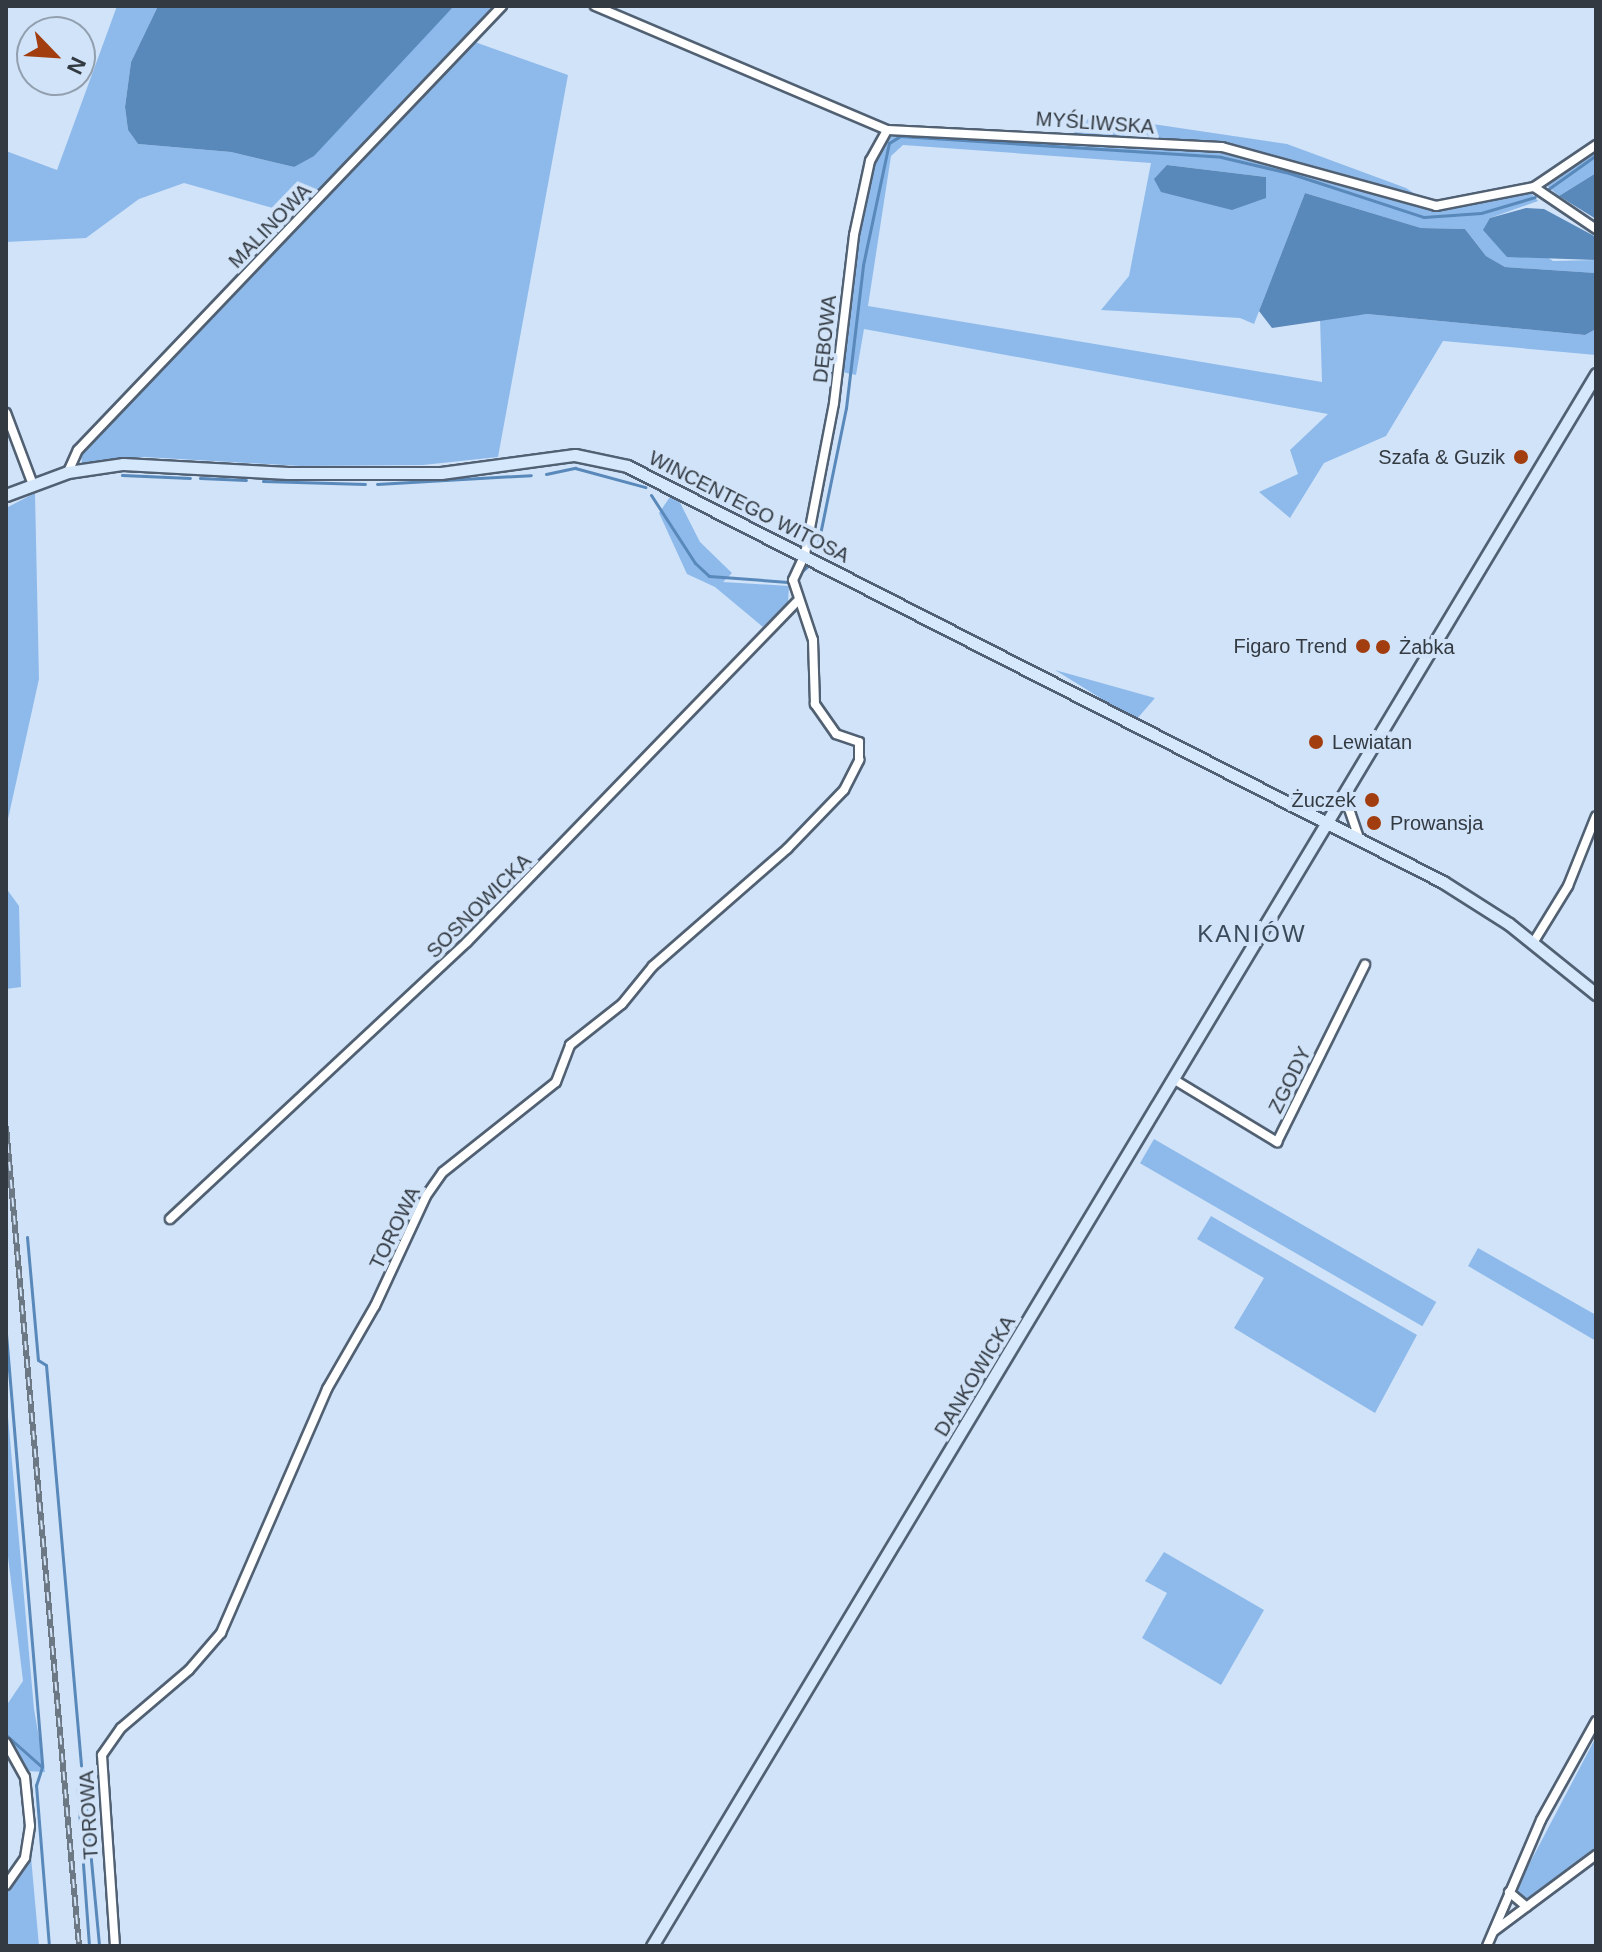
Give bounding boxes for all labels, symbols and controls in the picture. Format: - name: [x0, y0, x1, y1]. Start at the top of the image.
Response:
- north arrow: [16, 16, 96, 96]
- text: N: [62, 53, 91, 78]
- street label: MYŚLIWSKA: [1035, 107, 1155, 139]
- street label: MALINOWA: [224, 179, 316, 273]
- street label: DĘBOWA: [808, 294, 842, 384]
- place label: Szafa & Guzik: [1378, 445, 1505, 469]
- street label: WINCENTEGO WITOSA: [645, 446, 853, 568]
- marker: Szafa & Guzik: [1512, 448, 1530, 466]
- place label: Figaro Trend: [1233, 634, 1347, 658]
- place label: Żabka: [1399, 635, 1455, 659]
- marker: Figaro Trend: [1354, 637, 1372, 655]
- marker: Żabka: [1374, 638, 1392, 656]
- place label: Lewiatan: [1332, 730, 1412, 754]
- marker: Lewiatan: [1307, 733, 1325, 751]
- place label: Żuczek: [1292, 788, 1356, 812]
- marker: Żuczek: [1363, 791, 1381, 809]
- place label: Prowansja: [1390, 811, 1483, 835]
- marker: Prowansja: [1365, 814, 1383, 832]
- street label: SOSNOWICKA: [422, 849, 536, 963]
- district label: KANIÓW: [1197, 920, 1307, 948]
- street label: ZGODY: [1264, 1043, 1316, 1117]
- street label: TOROWA: [365, 1183, 425, 1273]
- street label: DANKOWICKA: [930, 1311, 1020, 1441]
- street label: TOROWA: [75, 1770, 103, 1860]

